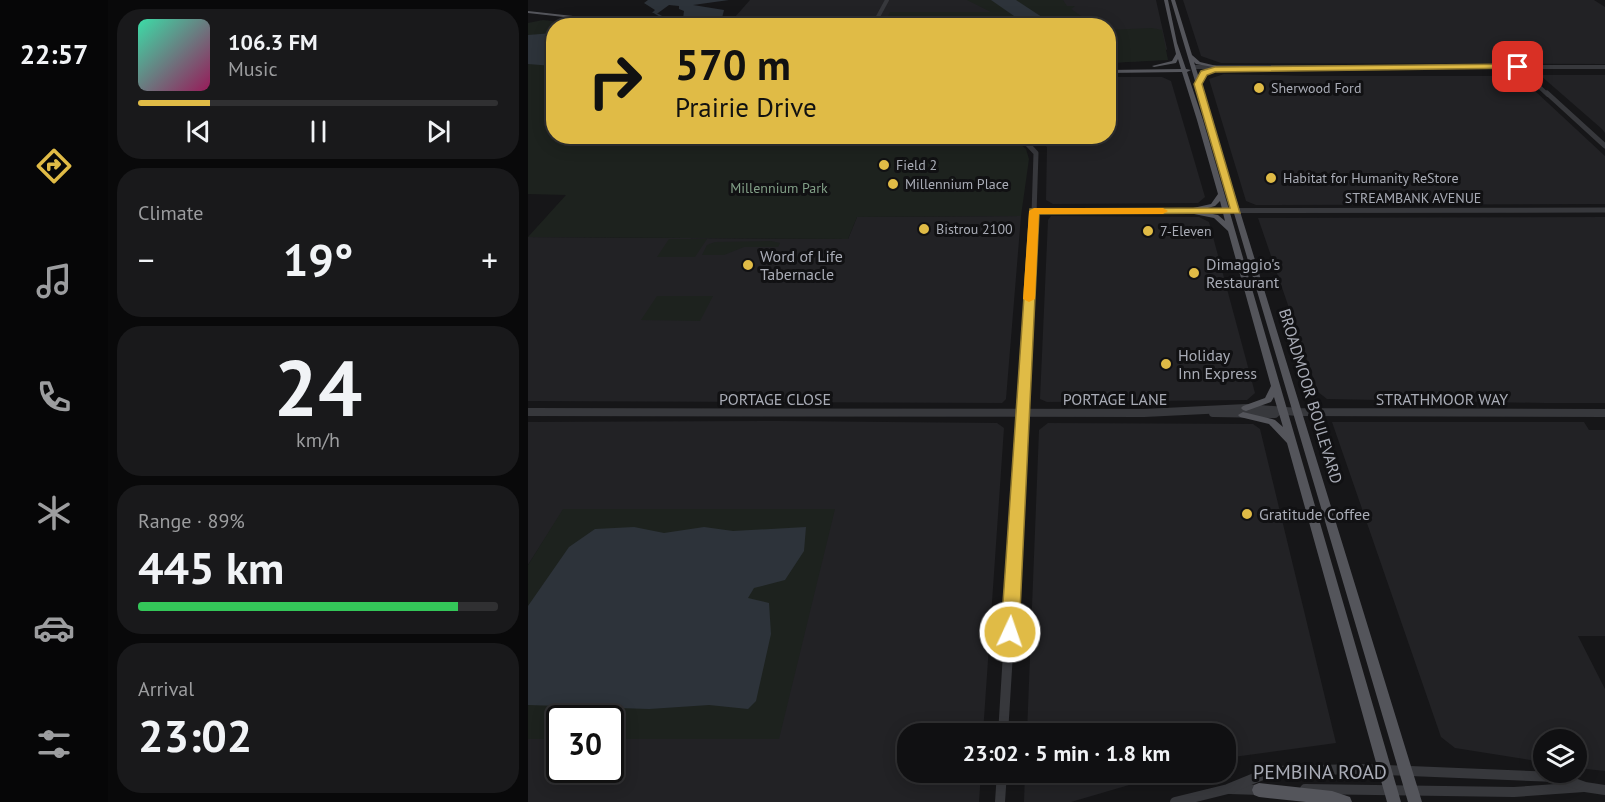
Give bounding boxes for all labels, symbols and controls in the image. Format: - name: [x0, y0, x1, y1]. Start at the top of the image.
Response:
- text: 106.3 FM: [228, 28, 318, 56]
- text: 22:57: [20, 37, 88, 71]
- text: 570 m: [675, 37, 791, 92]
- pin: [1492, 41, 1543, 92]
- icon: right: [576, 42, 654, 120]
- icon: arrive: [1501, 50, 1534, 83]
- text: Music: [228, 56, 277, 82]
- place label: Sherwood Ford: [1271, 79, 1361, 97]
- marker: Sherwood Ford: [1252, 81, 1266, 95]
- text: Prairie Drive: [675, 90, 817, 124]
- icon: previous: [182, 115, 215, 148]
- icon: pause: [302, 115, 335, 148]
- icon: next: [422, 115, 455, 148]
- icon: directions: [33, 145, 75, 187]
- place label: Field 2: [896, 156, 937, 174]
- marker: Field 2: [877, 158, 891, 172]
- place label: Habitat for Humanity ReStore: [1283, 169, 1459, 187]
- marker: Habitat for Humanity ReStore: [1264, 171, 1278, 185]
- place label: Millennium Place: [905, 175, 1009, 193]
- marker: Millennium Place: [886, 177, 900, 191]
- park label: Millennium Park: [730, 179, 828, 197]
- street label: STREAMBANK AVENUE: [1345, 189, 1481, 207]
- text: Climate: [138, 200, 204, 226]
- place label: Bistrou 2100: [936, 220, 1013, 238]
- marker: Bistrou 2100: [917, 222, 931, 236]
- place label: 7-Eleven: [1160, 222, 1212, 240]
- marker: 7-Eleven: [1141, 224, 1155, 238]
- text: 19°: [283, 230, 353, 288]
- text: −: [138, 238, 155, 281]
- text: +: [481, 238, 498, 281]
- place label: Word of Life Tabernacle: [760, 246, 843, 284]
- place label: Dimaggio's Restaurant: [1206, 254, 1280, 292]
- marker: Word of Life Tabernacle: [741, 258, 755, 272]
- icon: music: [33, 260, 75, 302]
- marker: Dimaggio's Restaurant: [1187, 266, 1201, 280]
- street label: BROADMOOR BOULEVARD: [1275, 306, 1347, 486]
- text: 24: [274, 337, 362, 438]
- place label: Holiday Inn Express: [1178, 345, 1257, 383]
- marker: Holiday Inn Express: [1159, 357, 1173, 371]
- icon: phone: [33, 376, 75, 418]
- street label: PORTAGE CLOSE: [719, 389, 831, 409]
- street label: PORTAGE LANE: [1063, 389, 1167, 409]
- street label: STRATHMOOR WAY: [1376, 389, 1508, 409]
- text: km/h: [296, 427, 340, 453]
- icon: climate: [33, 492, 75, 534]
- place label: Gratitude Coffee: [1259, 504, 1370, 524]
- marker: Gratitude Coffee: [1240, 507, 1254, 521]
- text: Range · 89%: [138, 508, 245, 534]
- text: 445 km: [138, 538, 284, 596]
- position arrow: [978, 600, 1042, 664]
- icon: car: [33, 607, 75, 649]
- text: Arrival: [138, 676, 194, 702]
- speed limit sign: 30: [546, 705, 624, 783]
- text: 23:02: [138, 706, 252, 764]
- icon: filters: [33, 723, 75, 765]
- map controls: [1533, 729, 1587, 783]
- button: layers: [1533, 729, 1587, 783]
- text: 23:02 · 5 min · 1.8 km: [963, 739, 1170, 767]
- street label: PEMBINA ROAD: [1253, 759, 1387, 785]

